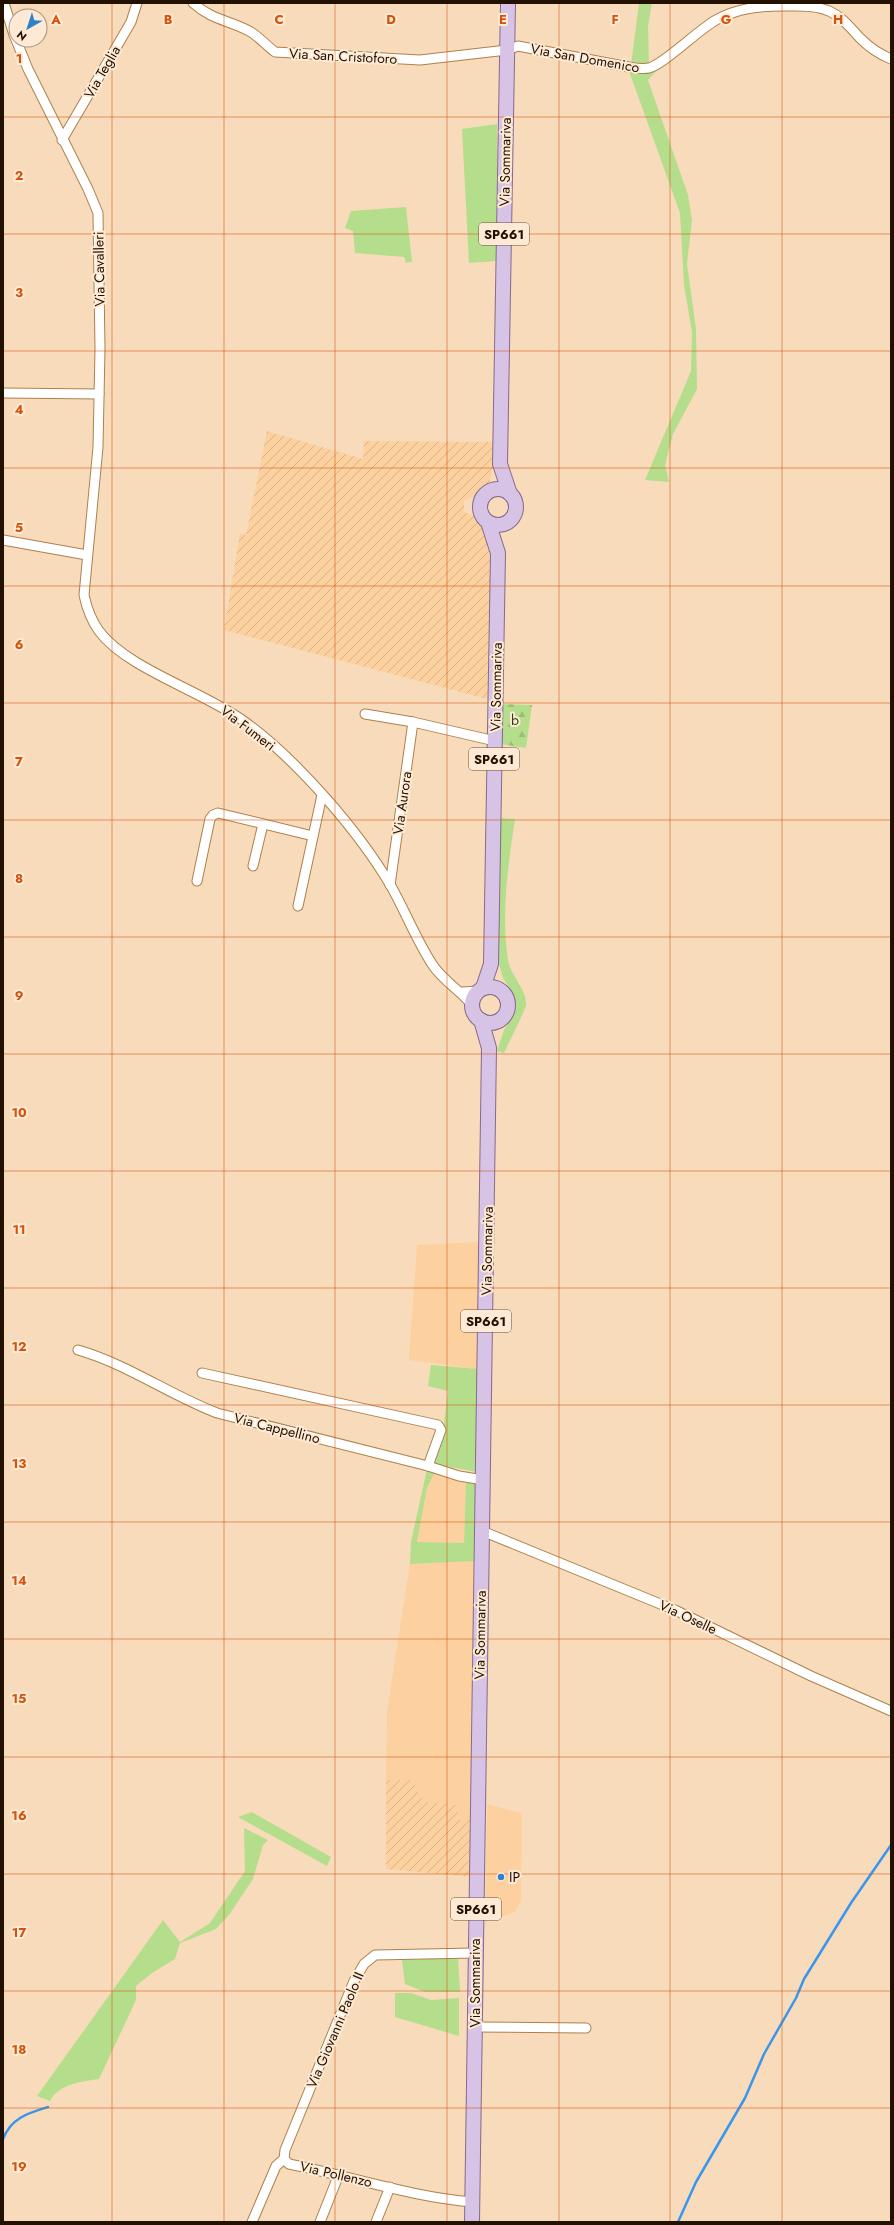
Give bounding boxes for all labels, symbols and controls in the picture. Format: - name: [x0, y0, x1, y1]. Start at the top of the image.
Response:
- north arrow: [8, 8, 48, 48]
- text: A: [50, 10, 61, 29]
- text: B: [164, 10, 173, 29]
- text: C: [274, 10, 284, 29]
- text: D: [386, 10, 396, 29]
- text: E: [499, 10, 507, 29]
- text: F: [611, 10, 619, 29]
- text: G: [721, 10, 732, 29]
- text: H: [833, 10, 843, 29]
- text: N: [13, 27, 30, 45]
- street label: Via San Domenico: [529, 39, 641, 77]
- street label: Via Teglia: [79, 42, 125, 102]
- street label: Via San Cristoforo: [288, 43, 398, 69]
- text: 1: [16, 49, 22, 68]
- street label: Via Sommariva: [494, 117, 516, 207]
- text: 2: [15, 166, 23, 185]
- road number: SP661: [479, 223, 529, 245]
- street label: Via Cavalleri: [88, 231, 110, 307]
- text: 3: [15, 283, 23, 302]
- text: 4: [14, 400, 24, 419]
- text: 5: [15, 518, 23, 537]
- text: 6: [15, 635, 24, 654]
- street label: Via Sommariva: [485, 642, 507, 732]
- street label: Via Fumeri: [216, 701, 280, 755]
- park label: b: [511, 710, 519, 730]
- road number: SP661: [469, 748, 519, 770]
- text: 7: [15, 752, 23, 771]
- street label: Via Aurora: [388, 770, 416, 836]
- text: 8: [15, 869, 23, 888]
- text: 9: [15, 986, 24, 1005]
- text: 10: [11, 1103, 27, 1122]
- street label: Via Sommariva: [476, 1206, 498, 1296]
- text: 11: [12, 1220, 26, 1239]
- road number: SP661: [461, 1310, 511, 1332]
- text: 12: [11, 1337, 27, 1356]
- street label: Via Cappellino: [232, 1408, 323, 1448]
- text: 13: [12, 1454, 26, 1473]
- text: 14: [11, 1571, 27, 1590]
- street label: Via Sommariva: [469, 1590, 491, 1680]
- street label: Via Oselle: [656, 1595, 720, 1639]
- text: 15: [11, 1689, 27, 1708]
- text: 16: [11, 1806, 27, 1825]
- place label: IP: [509, 1867, 520, 1887]
- marker: IP: [496, 1872, 506, 1882]
- road number: SP661: [451, 1898, 501, 1920]
- text: 17: [12, 1923, 26, 1942]
- street label: Via Sommariva: [465, 1938, 485, 2028]
- street label: Via Giovanni Paolo II: [301, 1969, 369, 2091]
- text: 18: [12, 2040, 26, 2059]
- street label: Via Pollenzo: [298, 2156, 374, 2192]
- text: 19: [11, 2157, 27, 2176]

